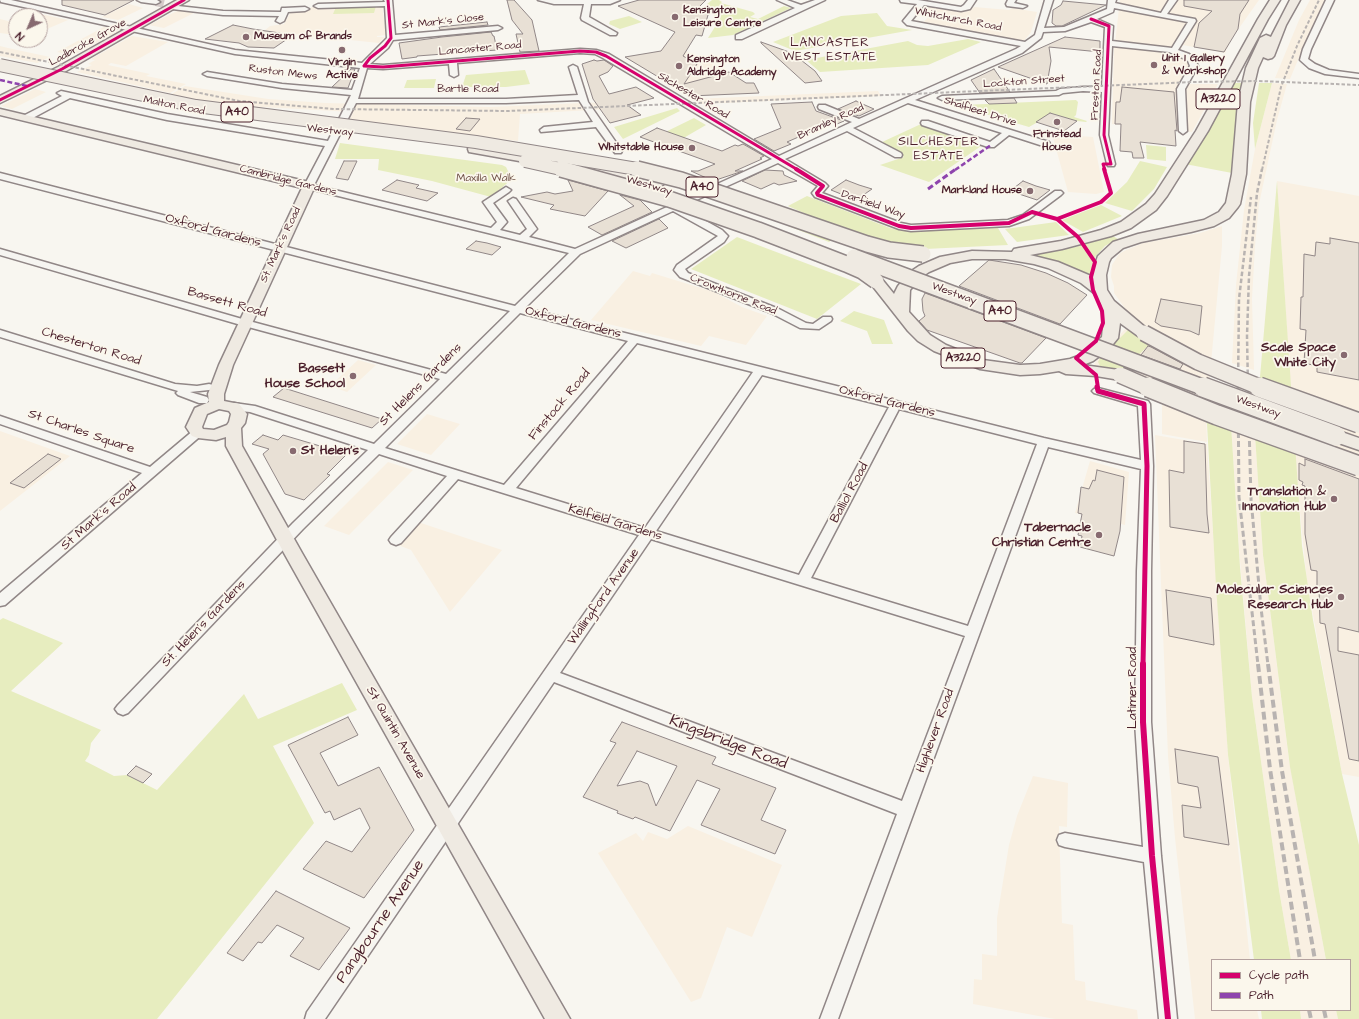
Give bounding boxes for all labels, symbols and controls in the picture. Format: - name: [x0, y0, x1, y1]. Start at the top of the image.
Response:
- place label: Kensington Leisure Centre: [683, 4, 761, 30]
- street label: Whitchurch Road: [914, 5, 1002, 35]
- north arrow: [8, 8, 48, 48]
- street label: St Mark's Close: [401, 11, 485, 33]
- marker: Kensington Leisure Centre: [670, 12, 680, 22]
- street label: Ladbroke Grove: [47, 16, 129, 70]
- text: N: [12, 28, 28, 44]
- place label: Museum of Brands: [254, 30, 352, 44]
- marker: Museum of Brands: [241, 32, 251, 42]
- district label: LANCASTER WEST ESTATE: [783, 36, 877, 64]
- street label: Lancaster Road: [438, 39, 522, 59]
- marker: Virgin Active: [337, 45, 347, 55]
- street label: Freston Road: [1089, 49, 1105, 121]
- place label: Unit 1 Gallery & Workshop: [1162, 52, 1226, 78]
- place label: Kensington Aldridge Academy: [687, 53, 777, 79]
- place label: Virgin Active: [326, 56, 358, 82]
- marker: Unit 1 Gallery & Workshop: [1149, 60, 1159, 70]
- marker: Kensington Aldridge Academy: [674, 61, 684, 71]
- street label: Ruston Mews: [248, 62, 318, 84]
- street label: Silchester Road: [655, 70, 731, 122]
- street label: Lockton Street: [983, 73, 1065, 91]
- street label: Bartle Road: [437, 83, 499, 97]
- road number: A3220: [1196, 89, 1240, 109]
- street label: Malton Road: [142, 94, 206, 118]
- street label: Shalfleet Drive: [942, 94, 1018, 130]
- street label: Bramley Road: [796, 101, 866, 143]
- road number: A40: [221, 102, 253, 122]
- marker: Frinstead House: [1052, 117, 1062, 127]
- street label: Westway: [306, 122, 354, 140]
- place label: Frinstead House: [1033, 128, 1081, 154]
- district label: SILCHESTER ESTATE: [898, 135, 980, 163]
- place label: Whitstable House: [598, 141, 684, 155]
- marker: Whitstable House: [687, 143, 697, 153]
- street label: Cambridge Gardens: [238, 163, 338, 199]
- park label: Maxilla Walk: [456, 172, 516, 186]
- street label: Westway: [625, 173, 673, 199]
- road number: A40: [686, 177, 718, 197]
- place label: Markland House: [942, 184, 1022, 198]
- marker: Markland House: [1025, 186, 1035, 196]
- street label: Darfield Way: [839, 188, 907, 222]
- street label: St. Mark's Road: [258, 205, 304, 285]
- street label: Oxford Gardens: [163, 211, 263, 251]
- street label: Crowthorne Road: [688, 272, 778, 318]
- street label: Westway: [930, 280, 978, 308]
- street label: Bassett Road: [186, 284, 268, 322]
- road number: A40: [984, 301, 1016, 321]
- street label: Oxford Gardens: [523, 304, 623, 342]
- street label: Chesterton Road: [40, 325, 142, 369]
- street label: St Helens Gardens: [376, 340, 466, 430]
- place label: Scale Space White City: [1261, 340, 1336, 371]
- road number: A3220: [941, 348, 985, 368]
- marker: Scale Space White City: [1339, 350, 1349, 360]
- place label: Bassett House School: [265, 361, 345, 392]
- street label: Finstock Road: [526, 366, 594, 444]
- marker: Bassett House School: [348, 371, 358, 381]
- street label: Oxford Gardens: [837, 383, 937, 421]
- street label: Westway: [1234, 393, 1282, 421]
- street label: St Charles Square: [26, 406, 136, 458]
- place label: St Helen's: [301, 443, 359, 459]
- marker: St Helen's: [288, 446, 298, 456]
- street label: Balliol Road: [828, 460, 872, 526]
- street label: St Mark's Road: [58, 480, 140, 554]
- place label: Translation & Innovation Hub: [1242, 484, 1326, 515]
- marker: Translation & Innovation Hub: [1329, 494, 1339, 504]
- street label: Kelfield Gardens: [566, 501, 664, 545]
- place label: Tabernacle Christian Centre: [992, 520, 1091, 551]
- marker: Tabernacle Christian Centre: [1094, 530, 1104, 540]
- street label: Wallingford Avenue: [565, 546, 643, 648]
- street label: St. Helen's Gardens: [159, 577, 249, 671]
- place label: Molecular Sciences Research Hub: [1216, 582, 1333, 613]
- marker: Molecular Sciences Research Hub: [1336, 592, 1346, 602]
- street label: Latimer Road: [1125, 647, 1141, 729]
- street label: St Quintin Avenue: [362, 684, 428, 782]
- street label: Highlever Road: [914, 687, 958, 775]
- street label: Kingsbridge Road: [666, 712, 790, 774]
- street label: Pangbourne Avenue: [333, 857, 429, 987]
- legend: [1211, 959, 1351, 1011]
- text: Cycle path: [1249, 967, 1308, 984]
- text: Path: [1249, 987, 1274, 1004]

